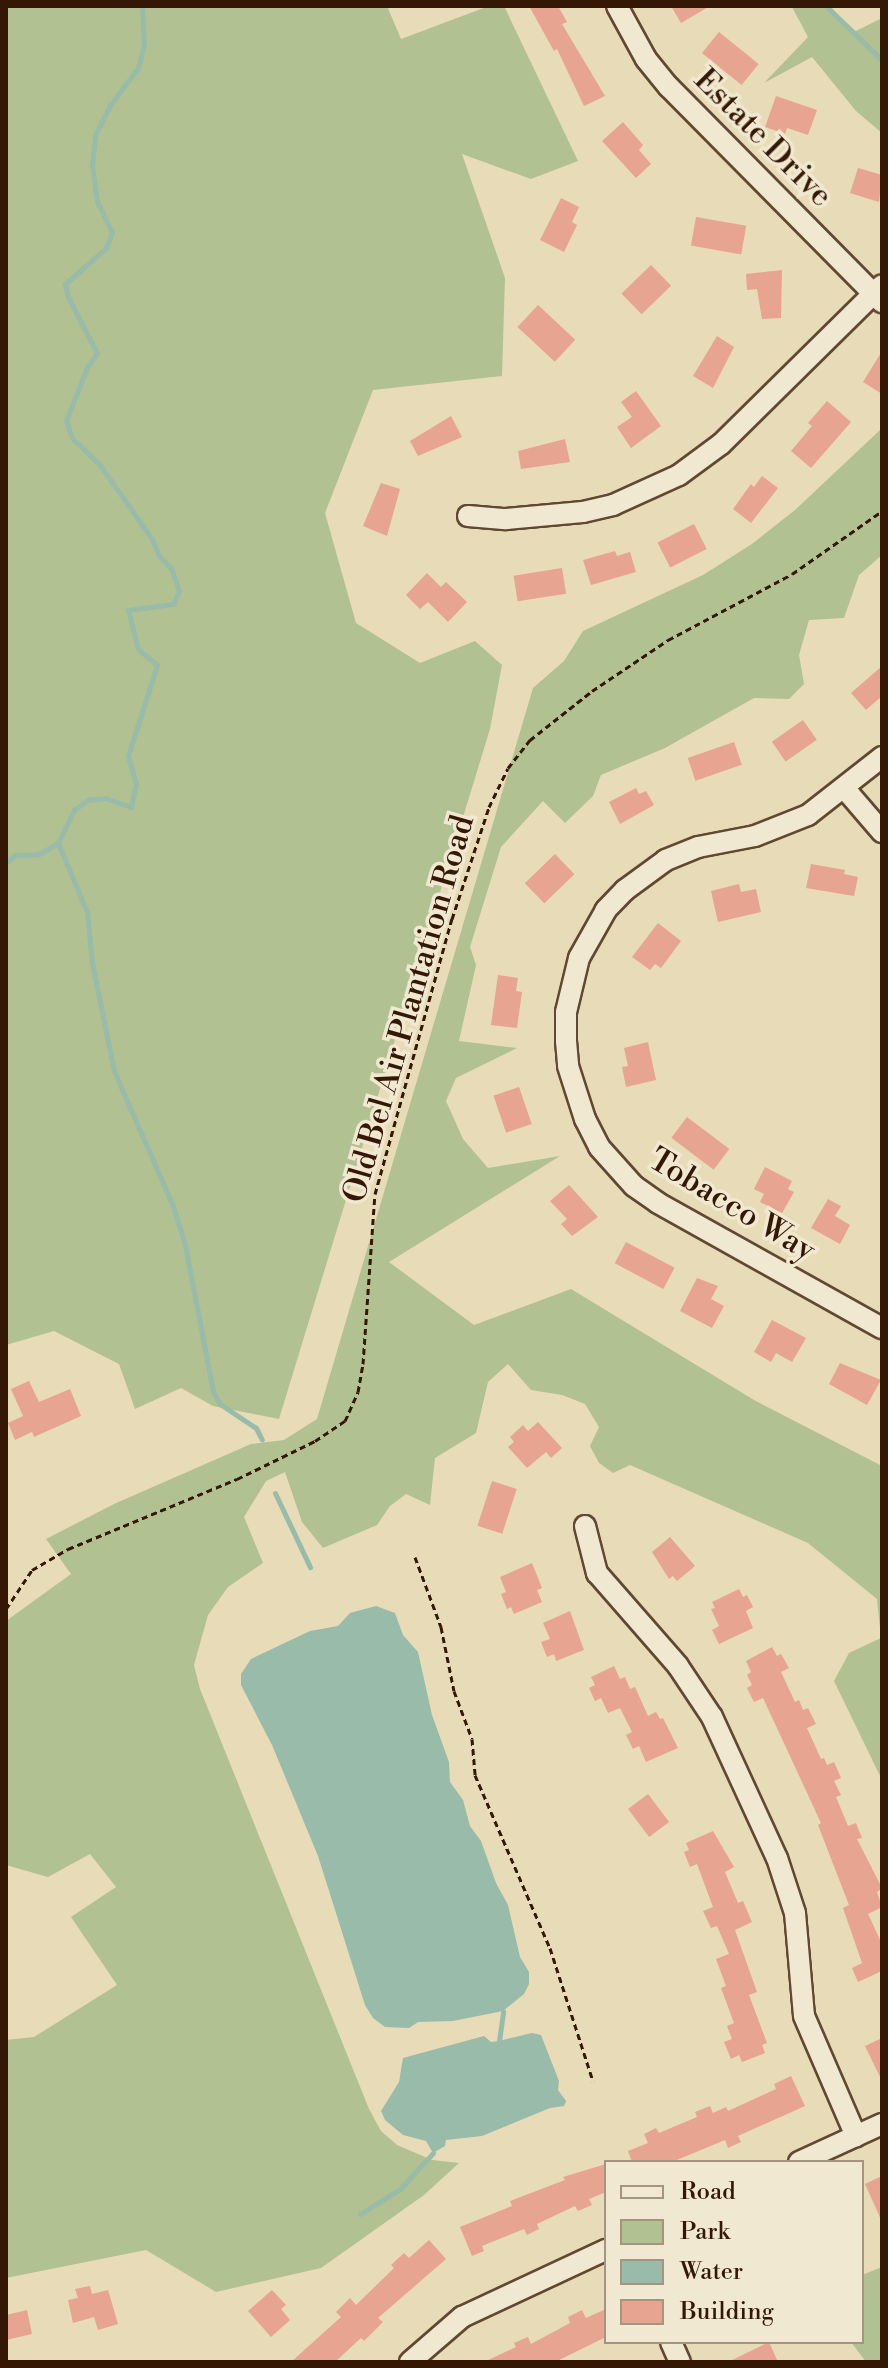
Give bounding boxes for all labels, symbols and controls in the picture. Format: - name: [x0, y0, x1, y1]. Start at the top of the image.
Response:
- street label: Estate Drive: [686, 61, 840, 215]
- street label: Old Bel Air Plantation Road: [335, 811, 483, 1207]
- street label: Tobacco Way: [642, 1140, 822, 1270]
- legend: [604, 2160, 864, 2344]
- text: Road: [680, 2177, 736, 2207]
- text: Park: [680, 2217, 730, 2247]
- text: Water: [680, 2257, 743, 2287]
- text: Building: [680, 2297, 774, 2327]

